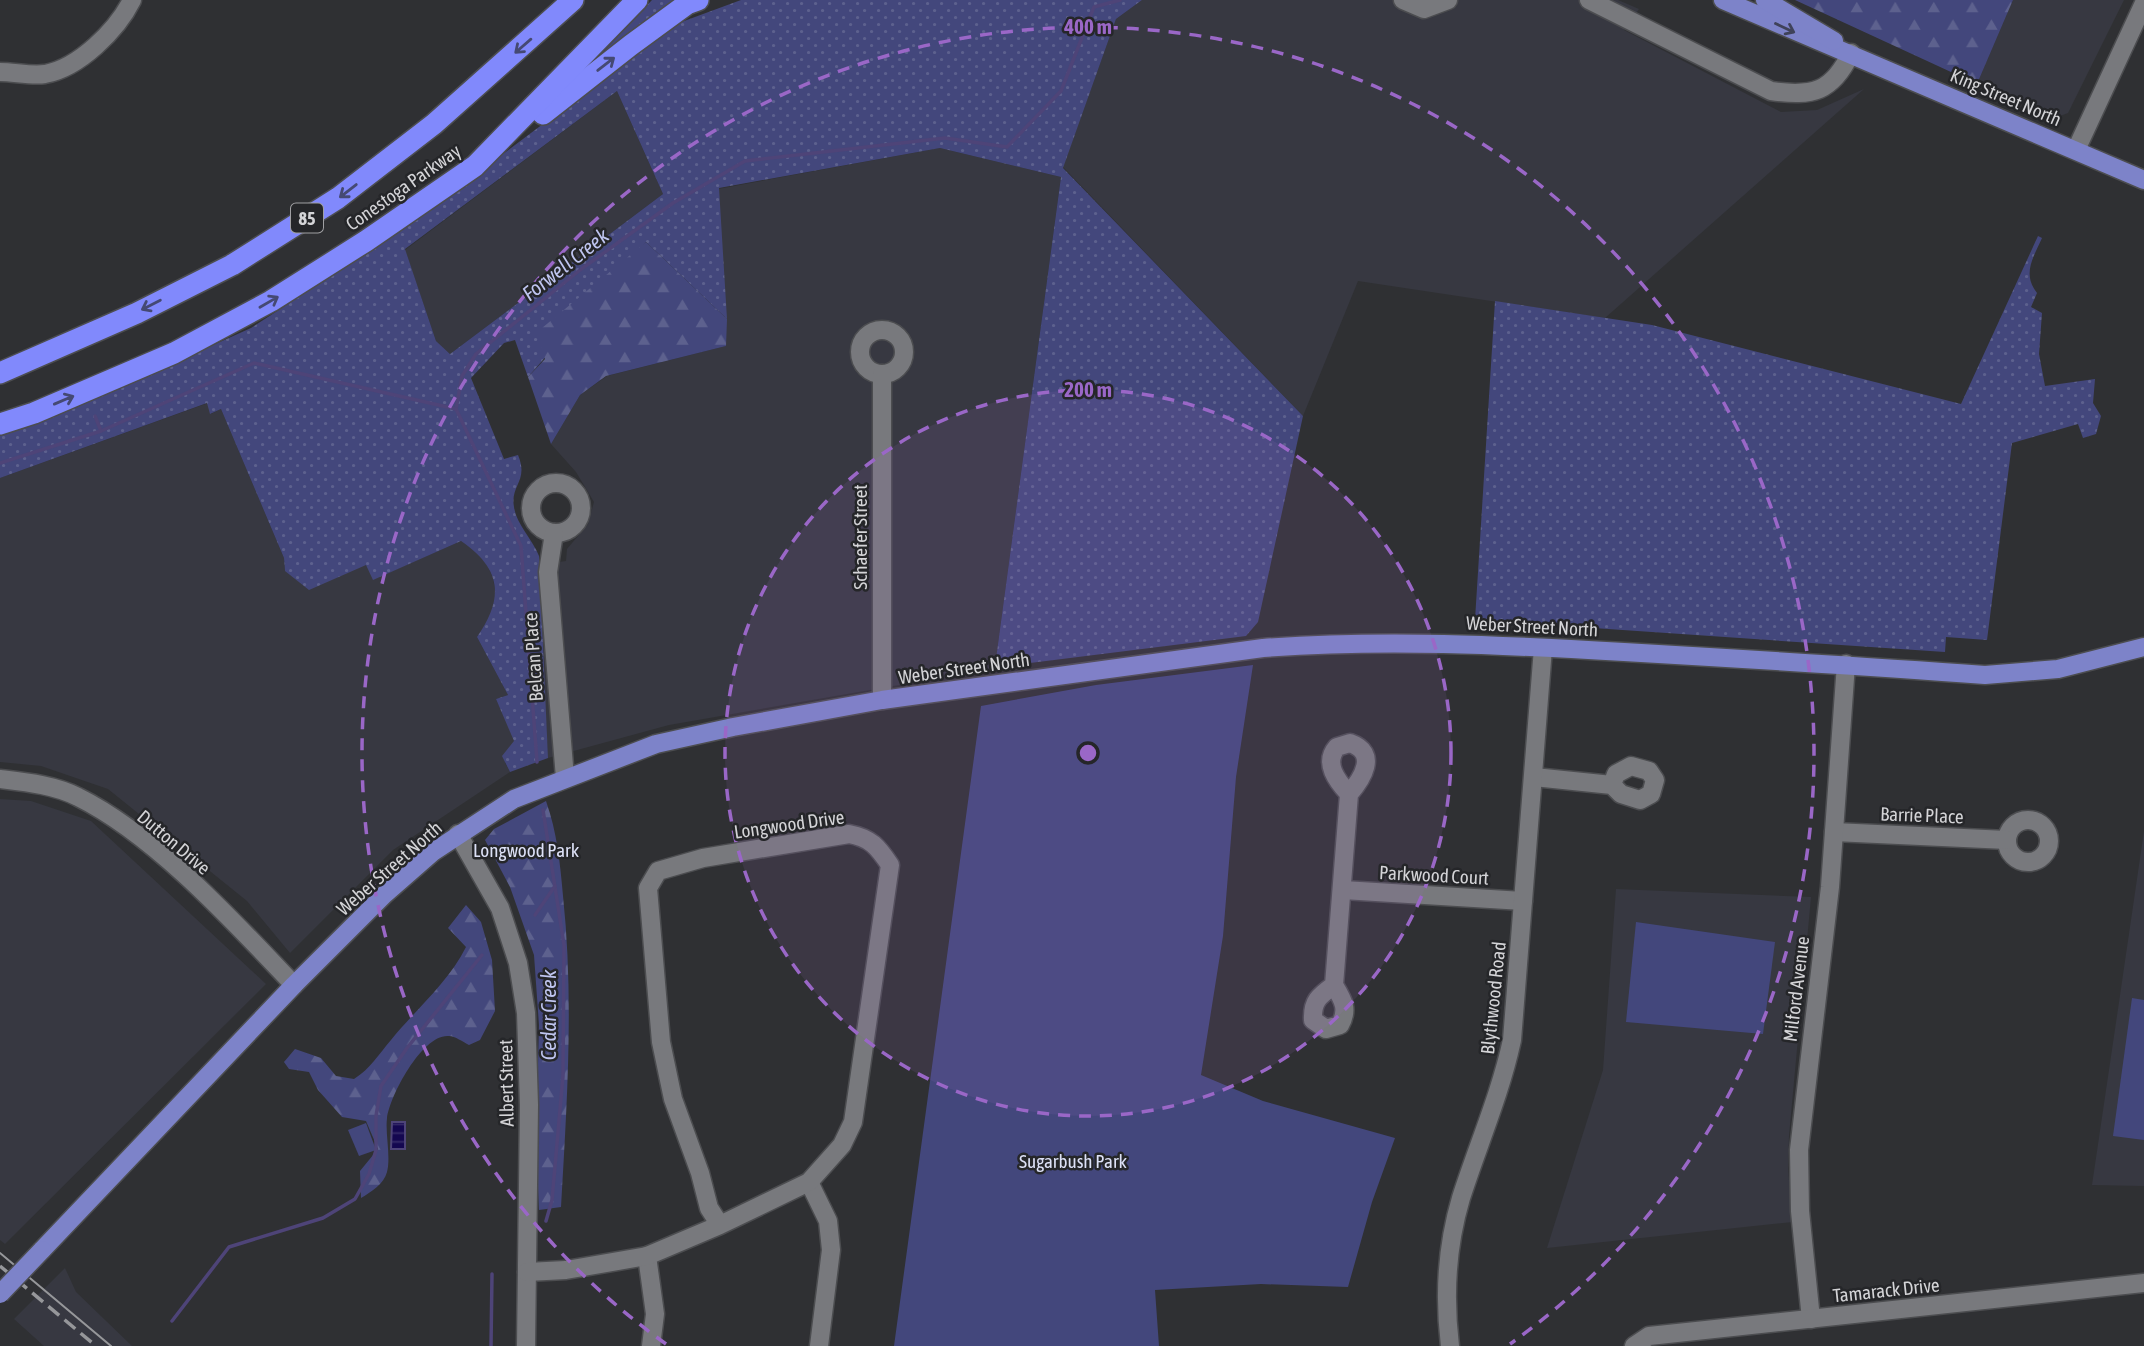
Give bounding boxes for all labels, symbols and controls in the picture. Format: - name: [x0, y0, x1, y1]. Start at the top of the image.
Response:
- text: 400 m: [1063, 14, 1112, 38]
- one-way arrow: [1774, 22, 1796, 35]
- one-way arrow: [514, 38, 532, 54]
- one-way arrow: [596, 57, 615, 72]
- street label: King Street North: [1947, 64, 2065, 130]
- street label: Conestoga Parkway: [341, 139, 465, 235]
- one-way arrow: [339, 184, 357, 199]
- road number: 85: [291, 204, 323, 232]
- water label: Forwell Creek: [517, 222, 614, 305]
- one-way arrow: [258, 295, 279, 308]
- one-way arrow: [142, 299, 162, 313]
- text: 200 m: [1064, 377, 1112, 401]
- one-way arrow: [53, 393, 74, 406]
- street label: Schaefer Street: [849, 484, 871, 590]
- street label: Belcan Place: [519, 612, 547, 702]
- street label: Weber Street North: [1465, 612, 1599, 640]
- street label: Weber Street North: [897, 648, 1031, 688]
- centre of rings: [1076, 741, 1100, 765]
- street label: Barrie Place: [1880, 803, 1964, 827]
- street label: Dutton Drive: [133, 805, 215, 879]
- street label: Longwood Drive: [732, 805, 846, 843]
- street label: Weber Street North: [332, 816, 446, 920]
- park label: Longwood Park: [473, 839, 580, 861]
- street label: Parkwood Court: [1379, 861, 1489, 889]
- street label: Milford Avenue: [1779, 935, 1813, 1043]
- street label: Blythwood Road: [1476, 941, 1510, 1055]
- water label: Cedar Creek: [536, 969, 560, 1060]
- street label: Albert Street: [494, 1039, 518, 1127]
- park label: Sugarbush Park: [1019, 1150, 1128, 1172]
- street label: Tamarack Drive: [1831, 1273, 1941, 1307]

